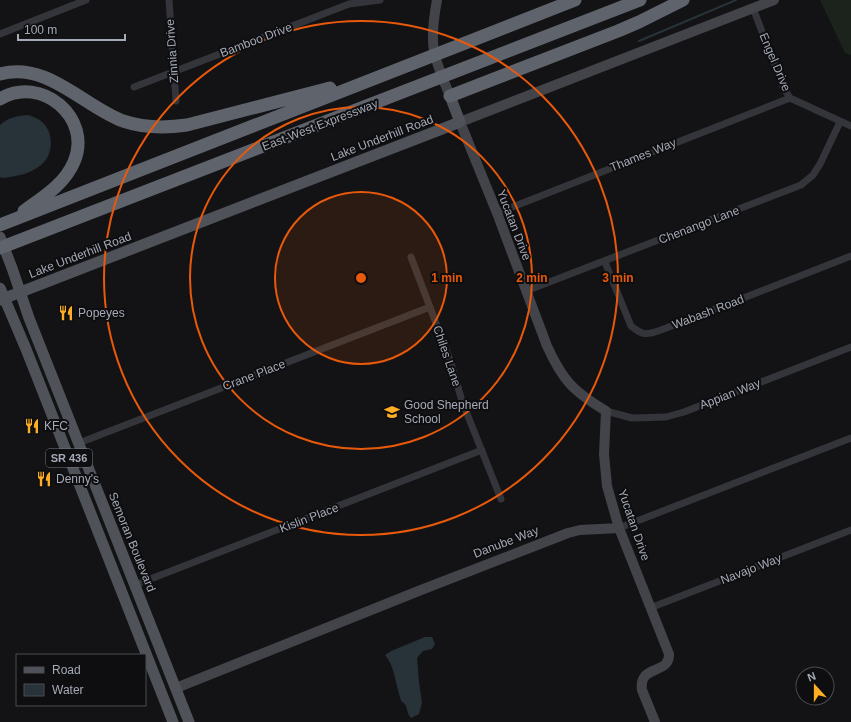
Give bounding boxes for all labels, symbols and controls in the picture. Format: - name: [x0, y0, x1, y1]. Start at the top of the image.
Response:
- scale bar: [18, 16, 125, 42]
- street label: Zinnia Drive: [163, 18, 181, 83]
- street label: Bamboo Drive: [218, 20, 294, 60]
- text: 100 m: [24, 23, 57, 37]
- street label: Engel Drive: [756, 31, 794, 94]
- street label: East-West Expressway: [260, 96, 380, 154]
- street label: Lake Underhill Road: [329, 112, 435, 164]
- street label: Thames Way: [608, 135, 678, 175]
- street label: Yucatan Drive: [494, 188, 534, 263]
- street label: Chenango Lane: [657, 203, 742, 247]
- street label: Lake Underhill Road: [27, 229, 133, 281]
- centre of rings: [354, 271, 368, 285]
- text: 1 min: [431, 271, 463, 285]
- text: 2 min: [516, 271, 548, 285]
- text: 3 min: [602, 271, 634, 285]
- street label: Wabash Road: [670, 292, 746, 332]
- restaurant icon: Popeyes: [57, 304, 75, 322]
- place label: Popeyes: [78, 306, 125, 320]
- street label: Chiles Lane: [430, 324, 464, 389]
- street label: Crane Place: [221, 357, 288, 393]
- street label: Appian Way: [697, 376, 763, 412]
- place label: Good Shepherd School: [404, 398, 489, 426]
- school or university icon: Good Shepherd School: [383, 403, 401, 421]
- restaurant icon: KFC: [23, 417, 41, 435]
- place label: KFC: [44, 419, 68, 433]
- road number: SR 436: [46, 449, 92, 467]
- restaurant icon: Denny's: [35, 470, 53, 488]
- place label: Denny's: [56, 472, 99, 486]
- street label: Yucatan Drive: [615, 487, 653, 563]
- street label: Semoran Boulevard: [106, 490, 158, 594]
- street label: Kislin Place: [278, 500, 341, 536]
- street label: Danube Way: [471, 523, 541, 561]
- street label: Navajo Way: [719, 551, 783, 587]
- legend: [16, 654, 146, 706]
- text: Road: [52, 663, 81, 677]
- north arrow: [795, 666, 835, 706]
- text: N: [806, 670, 817, 684]
- text: Water: [52, 683, 84, 697]

